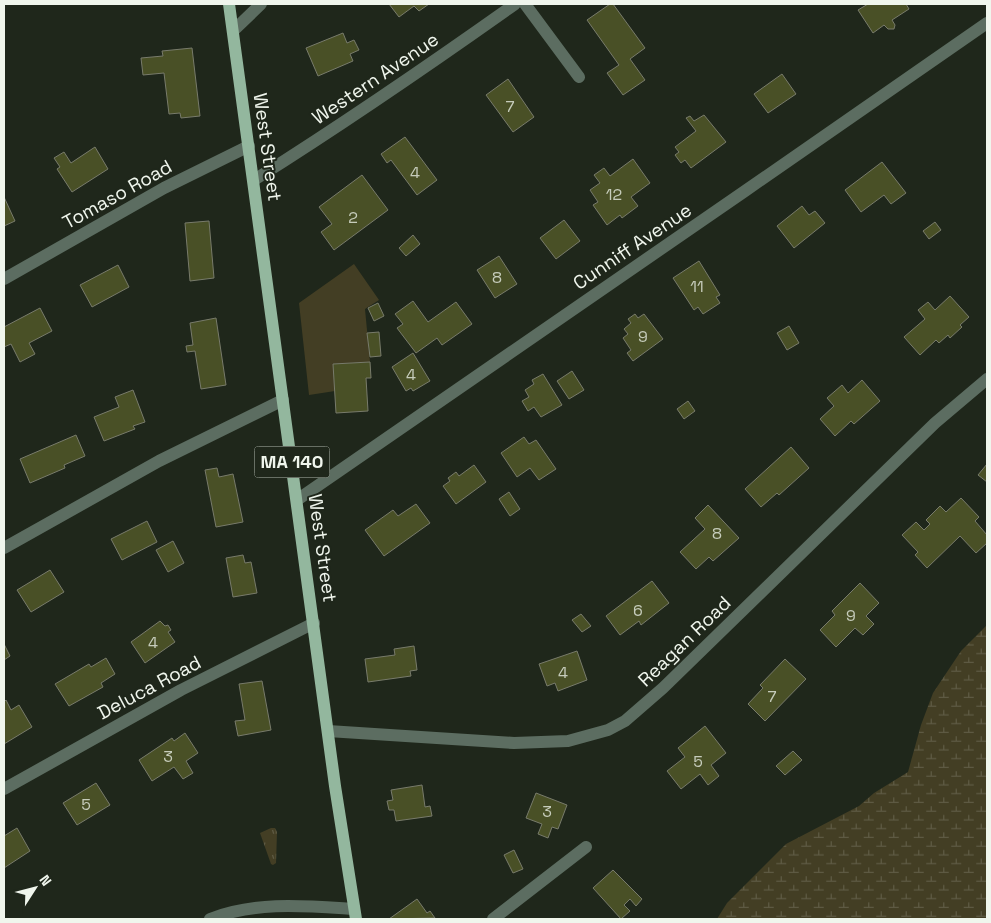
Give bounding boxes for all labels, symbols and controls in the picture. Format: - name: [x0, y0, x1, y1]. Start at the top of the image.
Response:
- street label: Western Avenue: [307, 27, 443, 130]
- street label: West Street: [248, 91, 287, 203]
- house number: 7: [505, 96, 515, 117]
- street label: Tomaso Road: [58, 154, 176, 235]
- house number: 4: [410, 162, 420, 183]
- house number: 12: [606, 184, 622, 205]
- street label: Cunniff Avenue: [568, 197, 696, 295]
- house number: 2: [348, 207, 358, 228]
- house number: 8: [492, 267, 502, 288]
- house number: 11: [690, 276, 704, 297]
- house number: 9: [638, 326, 648, 347]
- house number: 4: [406, 364, 416, 385]
- road number: MA 140: [254, 447, 330, 478]
- street label: West Street: [303, 492, 342, 604]
- house number: 8: [712, 523, 722, 544]
- street label: Reagan Road: [632, 591, 736, 692]
- house number: 6: [633, 600, 643, 621]
- house number: 9: [846, 605, 856, 626]
- house number: 4: [148, 632, 158, 653]
- street label: Deluca Road: [93, 650, 205, 725]
- house number: 4: [558, 662, 568, 683]
- house number: 7: [767, 686, 777, 707]
- house number: 3: [163, 746, 173, 767]
- house number: 5: [693, 751, 703, 772]
- house number: 5: [81, 794, 91, 815]
- house number: 3: [542, 801, 552, 822]
- north arrow: [10, 863, 60, 913]
- text: N: [35, 871, 56, 889]

